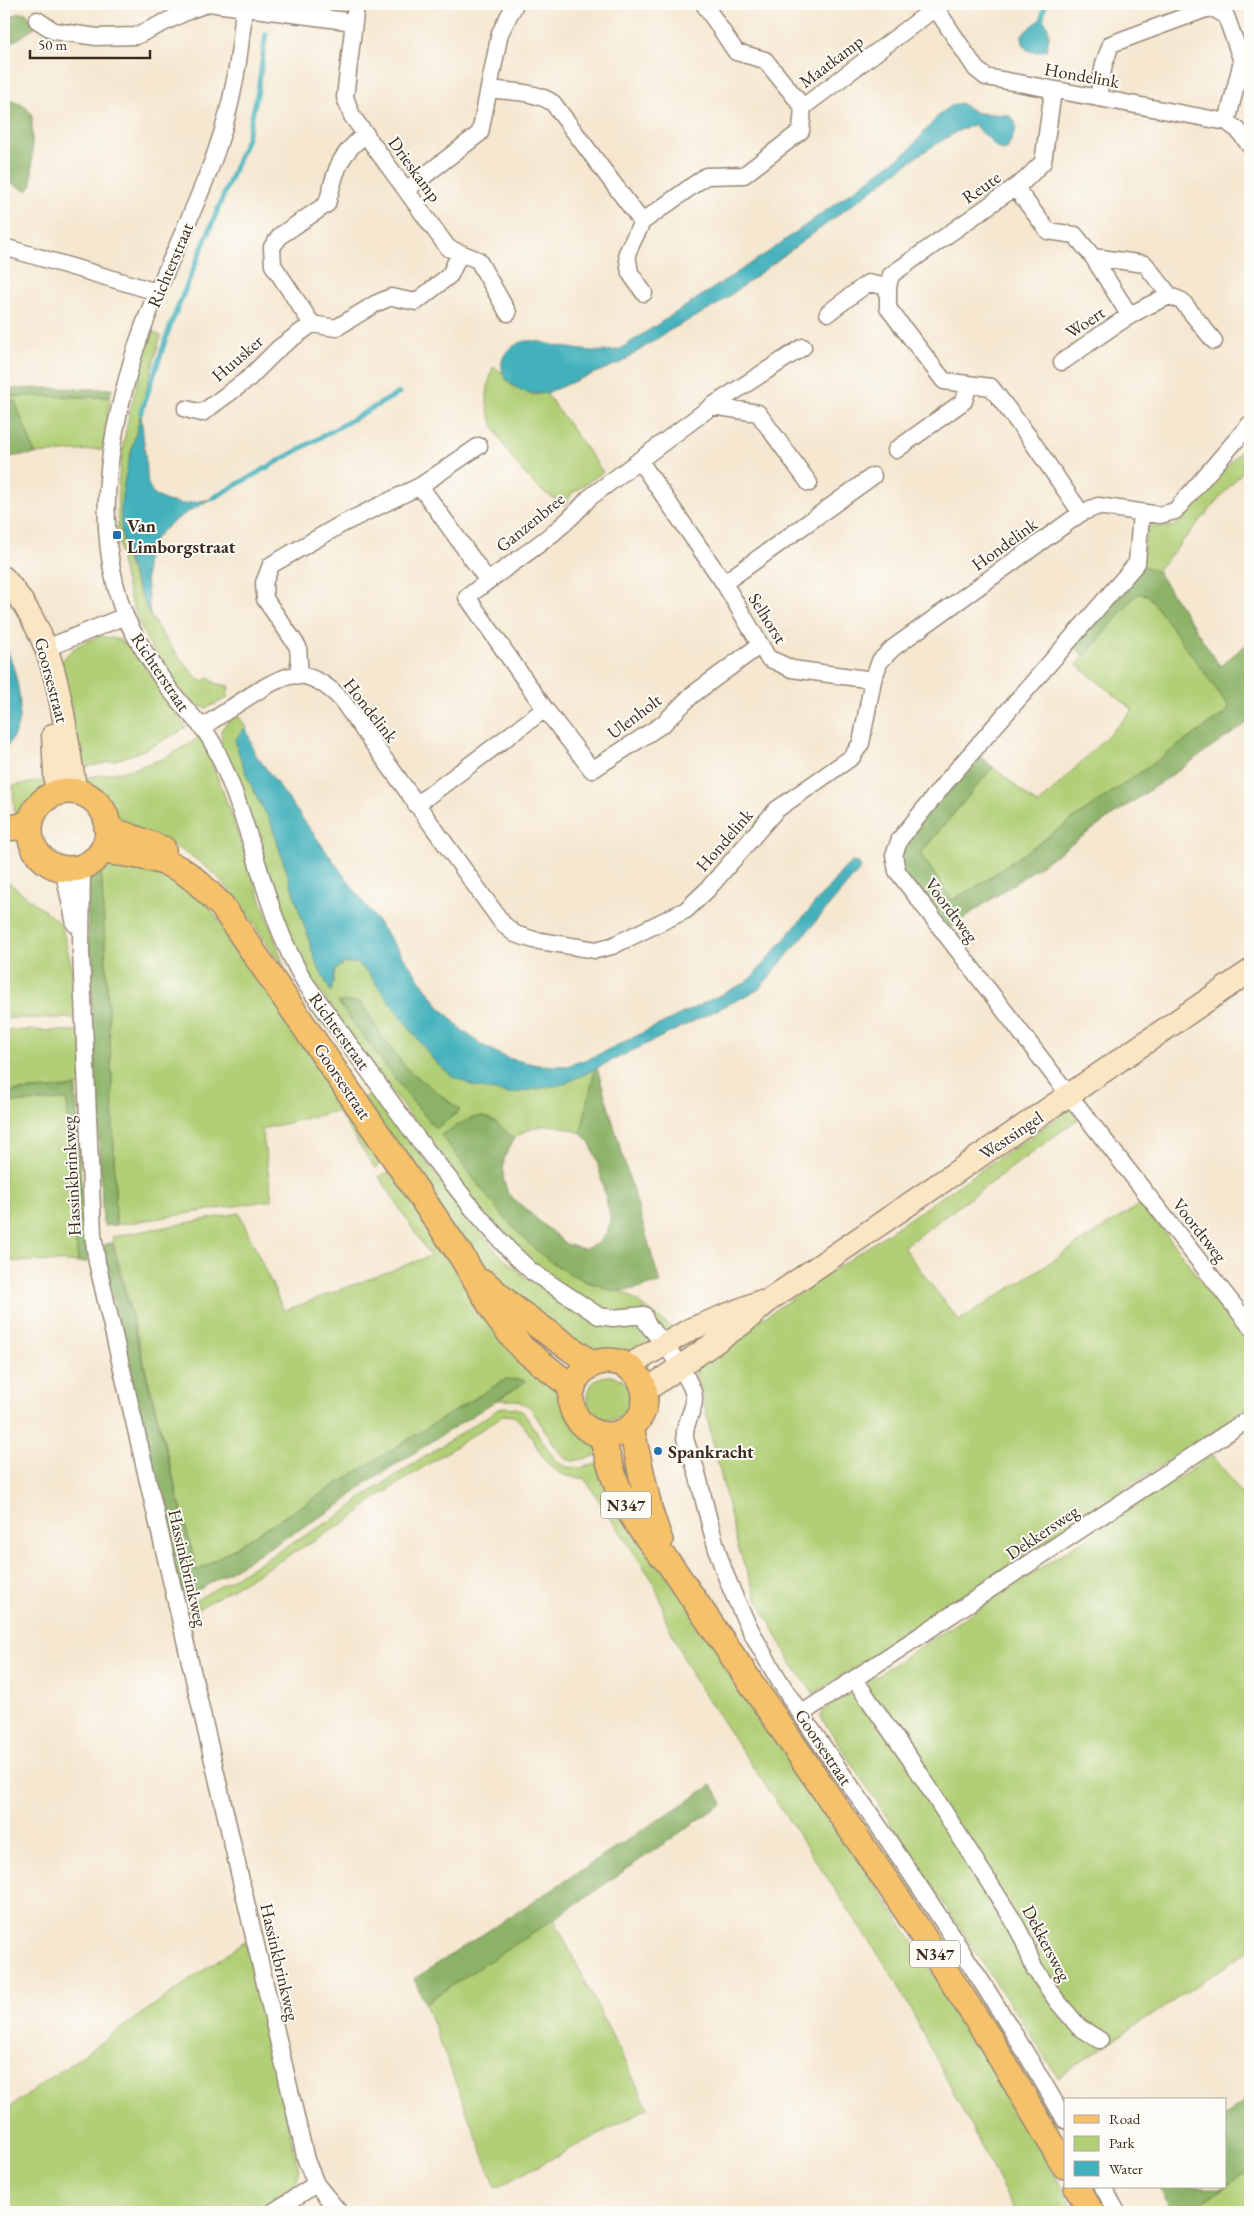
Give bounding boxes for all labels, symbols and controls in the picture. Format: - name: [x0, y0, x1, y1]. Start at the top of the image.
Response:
- scale bar: [30, 28, 150, 60]
- street label: Maatkamp: [794, 29, 868, 93]
- text: 50 m: [38, 35, 67, 54]
- street label: Hondelink: [1043, 57, 1122, 93]
- street label: Drieskamp: [383, 132, 447, 206]
- street label: Reute: [957, 166, 1005, 208]
- street label: Richterstraat: [142, 219, 198, 311]
- street label: Woert: [1061, 300, 1109, 343]
- street label: Huusker: [206, 329, 268, 387]
- street label: Ganzenbree: [491, 487, 569, 557]
- street label: Hondelink: [967, 512, 1042, 576]
- place label: Van Limborgstraat: [127, 514, 236, 558]
- marker: Van Limborgstraat: [111, 529, 123, 541]
- street label: Selhorst: [744, 588, 793, 648]
- street label: Richterstraat: [126, 628, 196, 716]
- street label: Goorsestraat: [30, 635, 74, 725]
- street label: Hondelink: [339, 673, 404, 747]
- street label: Ulenholt: [602, 688, 666, 744]
- street label: Hondelink: [690, 803, 758, 876]
- street label: Voordtweg: [920, 873, 984, 947]
- street label: Richterstraat: [304, 988, 376, 1074]
- street label: Goorsestraat: [309, 1038, 377, 1124]
- street label: Westsingel: [975, 1105, 1047, 1165]
- street label: Hassinkbrinkweg: [56, 1115, 86, 1237]
- street label: Voordtweg: [1168, 1193, 1232, 1267]
- place label: Spankracht: [668, 1440, 754, 1463]
- marker: Spankracht: [652, 1445, 664, 1457]
- road number: N347: [601, 1492, 651, 1518]
- street label: Dekkersweg: [1001, 1499, 1083, 1565]
- street label: Hassinkbrinkweg: [163, 1507, 213, 1629]
- street label: Goorsestraat: [790, 1704, 858, 1790]
- street label: Hassinkbrinkweg: [255, 1901, 305, 2023]
- street label: Dekkersweg: [1017, 1901, 1077, 1985]
- road number: N347: [910, 1940, 960, 1968]
- legend: [1064, 2098, 1226, 2188]
- text: Road: [1109, 2109, 1141, 2128]
- text: Park: [1109, 2133, 1136, 2152]
- text: Water: [1109, 2159, 1143, 2178]

